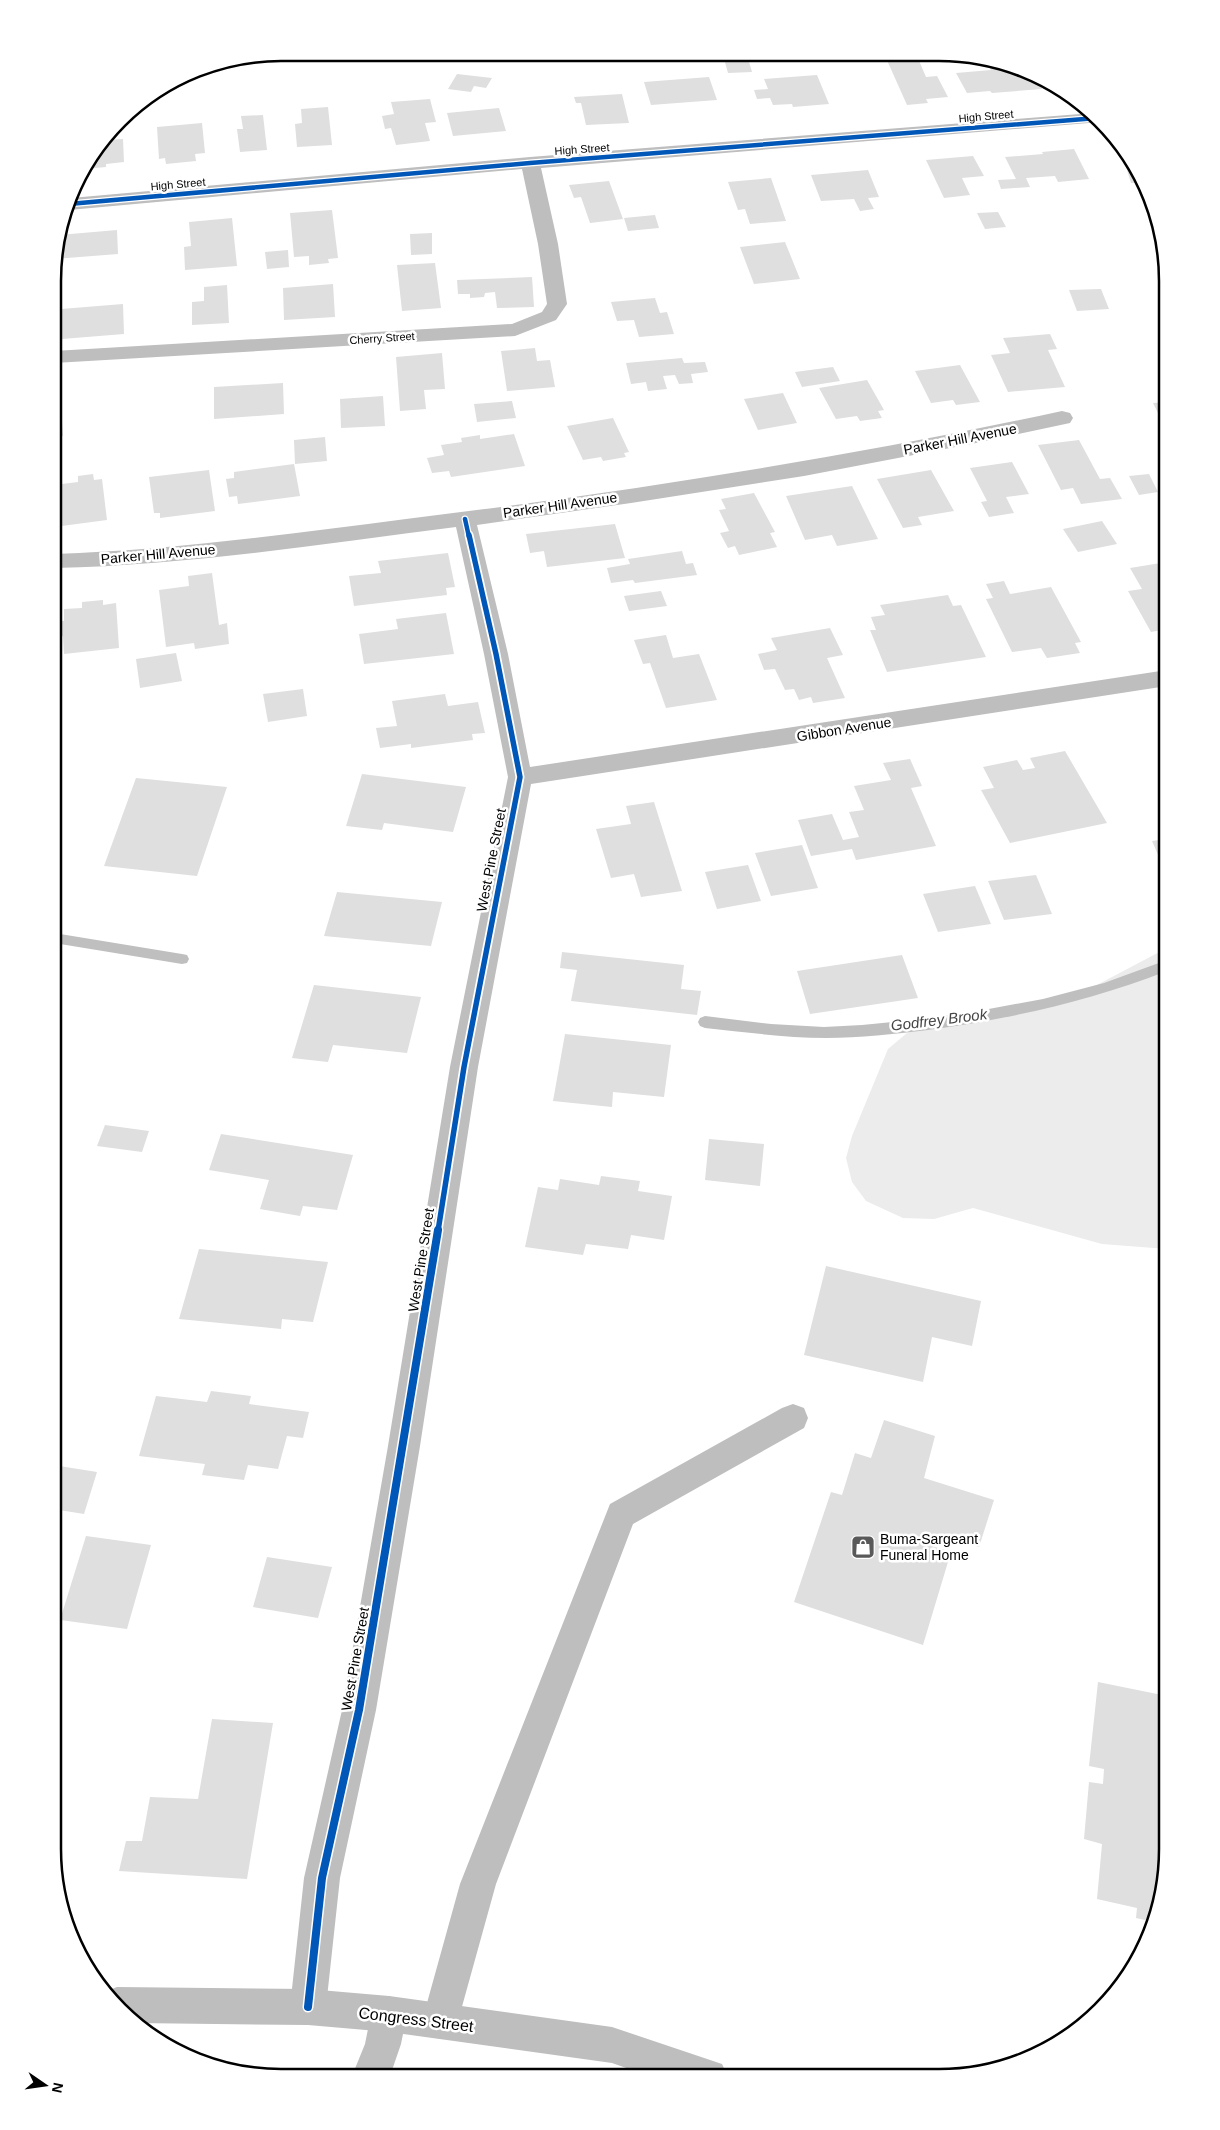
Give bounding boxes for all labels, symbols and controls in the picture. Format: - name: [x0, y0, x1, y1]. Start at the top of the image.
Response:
- street label: High Street: [958, 108, 1014, 124]
- street label: High Street: [554, 141, 610, 157]
- street label: High Street: [150, 176, 206, 192]
- street label: Cherry Street: [349, 330, 415, 346]
- street label: Parker Hill Avenue: [902, 420, 1018, 458]
- street label: Parker Hill Avenue: [502, 489, 618, 521]
- street label: Parker Hill Avenue: [100, 541, 216, 567]
- street label: Gibbon Avenue: [796, 714, 893, 744]
- street label: West Pine Street: [473, 807, 509, 913]
- water label: Godfrey Brook: [890, 1005, 989, 1034]
- street label: West Pine Street: [405, 1207, 437, 1313]
- place label: Buma-Sargeant Funeral Home: [880, 1531, 978, 1563]
- shop icon: Buma-Sargeant Funeral Home: [850, 1534, 876, 1560]
- street label: West Pine Street: [338, 1606, 372, 1712]
- street label: Congress Street: [358, 2004, 475, 2035]
- north arrow: [20, 2060, 70, 2110]
- text: N: [49, 2081, 67, 2095]

